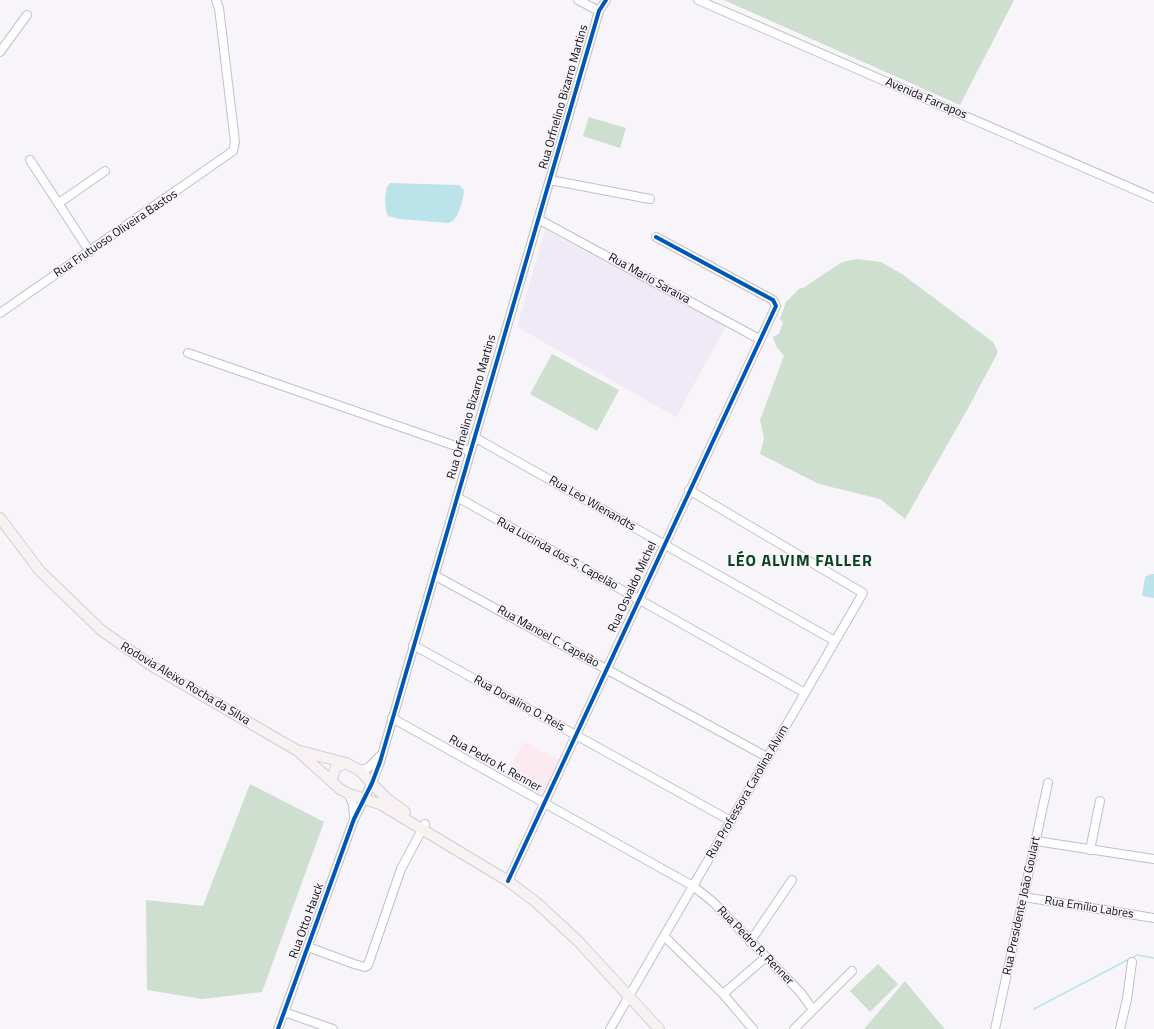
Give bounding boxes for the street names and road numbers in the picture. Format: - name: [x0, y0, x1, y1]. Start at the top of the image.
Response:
- street label: Rua Orfnelino Bizarro Martins: [536, 23, 592, 171]
- street label: Avenida Farrapos: [883, 75, 969, 123]
- street label: Rua Frutuoso Oliveira Bastos: [51, 187, 181, 281]
- street label: Rua Mario Saraiva: [606, 251, 692, 307]
- street label: Rua Orfnelino Bizarro Martins: [444, 333, 500, 481]
- street label: Rua Leo Wienandts: [546, 473, 638, 535]
- street label: Rua Lucinda dos S. Capelão: [494, 515, 620, 593]
- street label: Rua Osvaldo Michel: [606, 539, 660, 635]
- street label: Rua Manoel C. Capelão: [494, 603, 602, 671]
- street label: Rodovia Aleixo Rocha da Silva: [118, 640, 252, 728]
- street label: Rua Doralino O. Reis: [471, 673, 567, 735]
- street label: Rua Professora Carolina Alvim: [704, 723, 792, 861]
- street label: Rua Pedro K. Renner: [446, 733, 544, 795]
- street label: Rua Presidente João Goulart: [1000, 835, 1044, 977]
- street label: Rua Otto Hauck: [287, 881, 327, 961]
- street label: Rua Emílio Labres: [1043, 894, 1135, 922]
- street label: Rua Pedro R. Renner: [714, 904, 796, 988]

